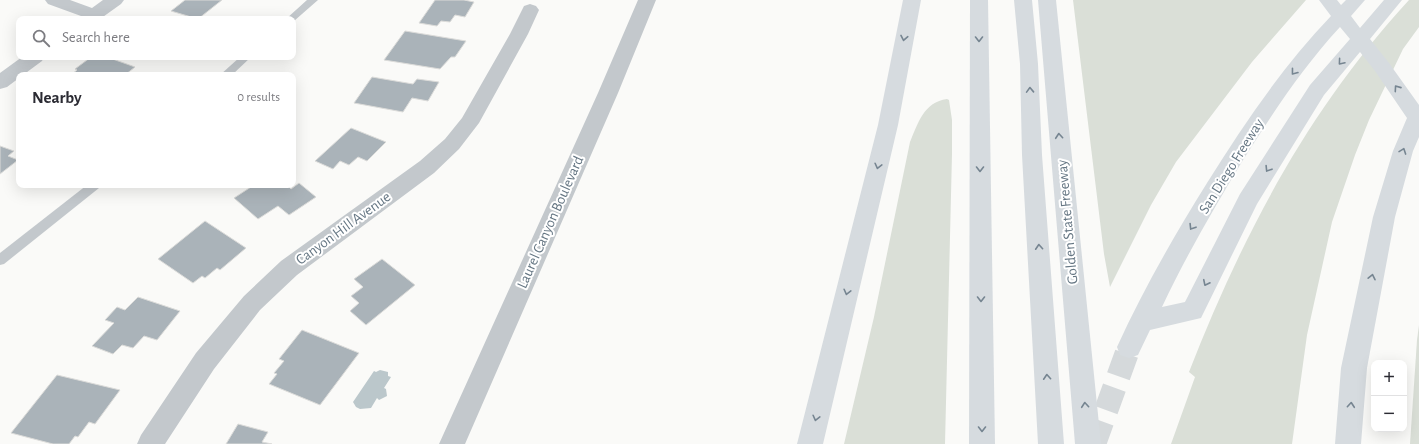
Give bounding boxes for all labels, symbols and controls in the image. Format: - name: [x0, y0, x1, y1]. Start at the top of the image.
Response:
- search box: [16, 16, 296, 60]
- icon: search: [30, 27, 52, 49]
- text: Search here: [62, 30, 130, 45]
- one-way arrow: [901, 35, 909, 41]
- one-way arrow: [975, 36, 983, 42]
- one-way arrow: [1339, 57, 1346, 64]
- one-way arrow: [1291, 67, 1298, 74]
- one-way arrow: [1395, 85, 1402, 92]
- one-way arrow: [1026, 87, 1034, 93]
- text: Nearby: [32, 89, 82, 106]
- text: 0 results: [237, 91, 280, 104]
- street label: San Diego Freeway: [1196, 116, 1267, 216]
- one-way arrow: [1055, 133, 1064, 139]
- one-way arrow: [1399, 148, 1407, 155]
- street label: Laurel Canyon Boulevard: [514, 153, 587, 291]
- street label: Golden State Freeway: [1055, 158, 1080, 285]
- one-way arrow: [874, 162, 883, 169]
- one-way arrow: [1265, 165, 1272, 172]
- one-way arrow: [976, 166, 984, 172]
- street label: Canyon Hill Avenue: [293, 189, 394, 268]
- one-way arrow: [1189, 223, 1196, 230]
- one-way arrow: [1034, 244, 1043, 250]
- one-way arrow: [1367, 274, 1375, 280]
- one-way arrow: [1203, 279, 1211, 286]
- one-way arrow: [843, 288, 852, 295]
- one-way arrow: [977, 296, 985, 302]
- map controls: [1371, 360, 1407, 432]
- button: +: [1371, 360, 1407, 396]
- one-way arrow: [1042, 374, 1051, 380]
- button: −: [1371, 396, 1407, 432]
- one-way arrow: [1080, 402, 1089, 408]
- one-way arrow: [1347, 402, 1356, 408]
- one-way arrow: [812, 414, 821, 421]
- one-way arrow: [978, 426, 986, 432]

